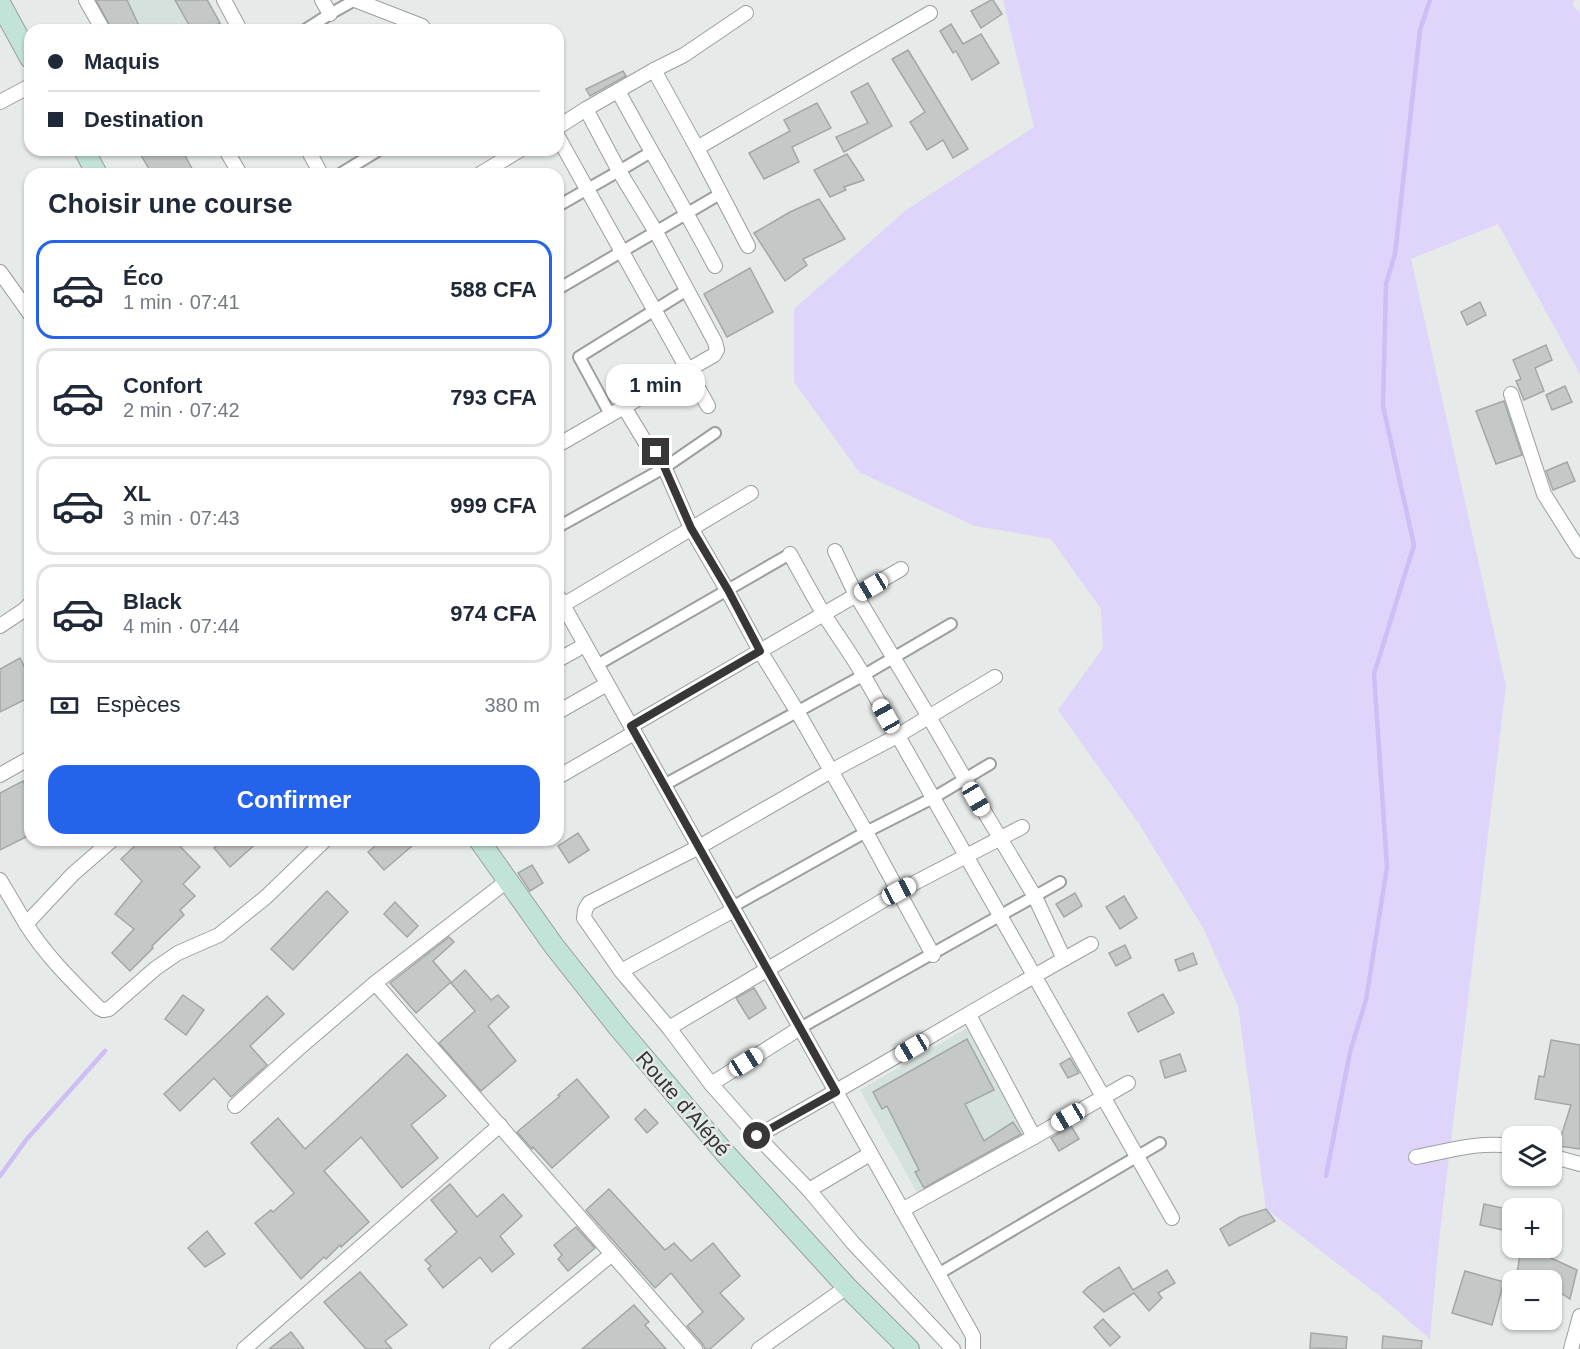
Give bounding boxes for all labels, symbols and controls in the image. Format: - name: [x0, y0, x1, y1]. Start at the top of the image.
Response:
- text: Maquis: [84, 49, 160, 74]
- text: Destination: [84, 107, 204, 132]
- text: Choisir une course: [48, 189, 293, 219]
- icon: car: [51, 263, 105, 317]
- text: Éco: [123, 265, 163, 290]
- text: 588 CFA: [450, 277, 537, 302]
- text: 1 min · 07:41: [123, 291, 240, 313]
- callout: 1 min: [606, 365, 706, 407]
- icon: car: [51, 371, 105, 425]
- text: Confort: [123, 373, 202, 398]
- text: 1 min: [629, 374, 682, 396]
- text: 793 CFA: [450, 385, 537, 410]
- text: 2 min · 07:42: [123, 399, 240, 421]
- route end: [642, 438, 669, 465]
- icon: car: [51, 479, 105, 533]
- text: XL: [123, 481, 151, 506]
- text: 999 CFA: [450, 493, 537, 518]
- text: 3 min · 07:43: [123, 507, 240, 529]
- car: [851, 570, 891, 604]
- icon: car: [51, 587, 105, 641]
- text: Black: [123, 589, 182, 614]
- text: 974 CFA: [450, 601, 537, 626]
- text: 4 min · 07:44: [123, 615, 240, 637]
- icon: cash: [48, 689, 81, 722]
- text: Espèces: [96, 692, 180, 717]
- text: 380 m: [484, 694, 540, 716]
- car: [869, 696, 903, 736]
- button: Confirmer: [48, 765, 540, 834]
- car: [959, 779, 993, 819]
- car: [879, 875, 919, 907]
- car: [892, 1031, 932, 1065]
- car: [726, 1045, 766, 1079]
- street label: Route d'Alépé: [632, 1047, 735, 1161]
- car: [1048, 1100, 1088, 1134]
- route start: [743, 1122, 770, 1149]
- map controls: [1502, 1126, 1562, 1330]
- button: layers: [1502, 1126, 1562, 1186]
- button: +: [1502, 1198, 1562, 1258]
- button: −: [1502, 1270, 1562, 1330]

